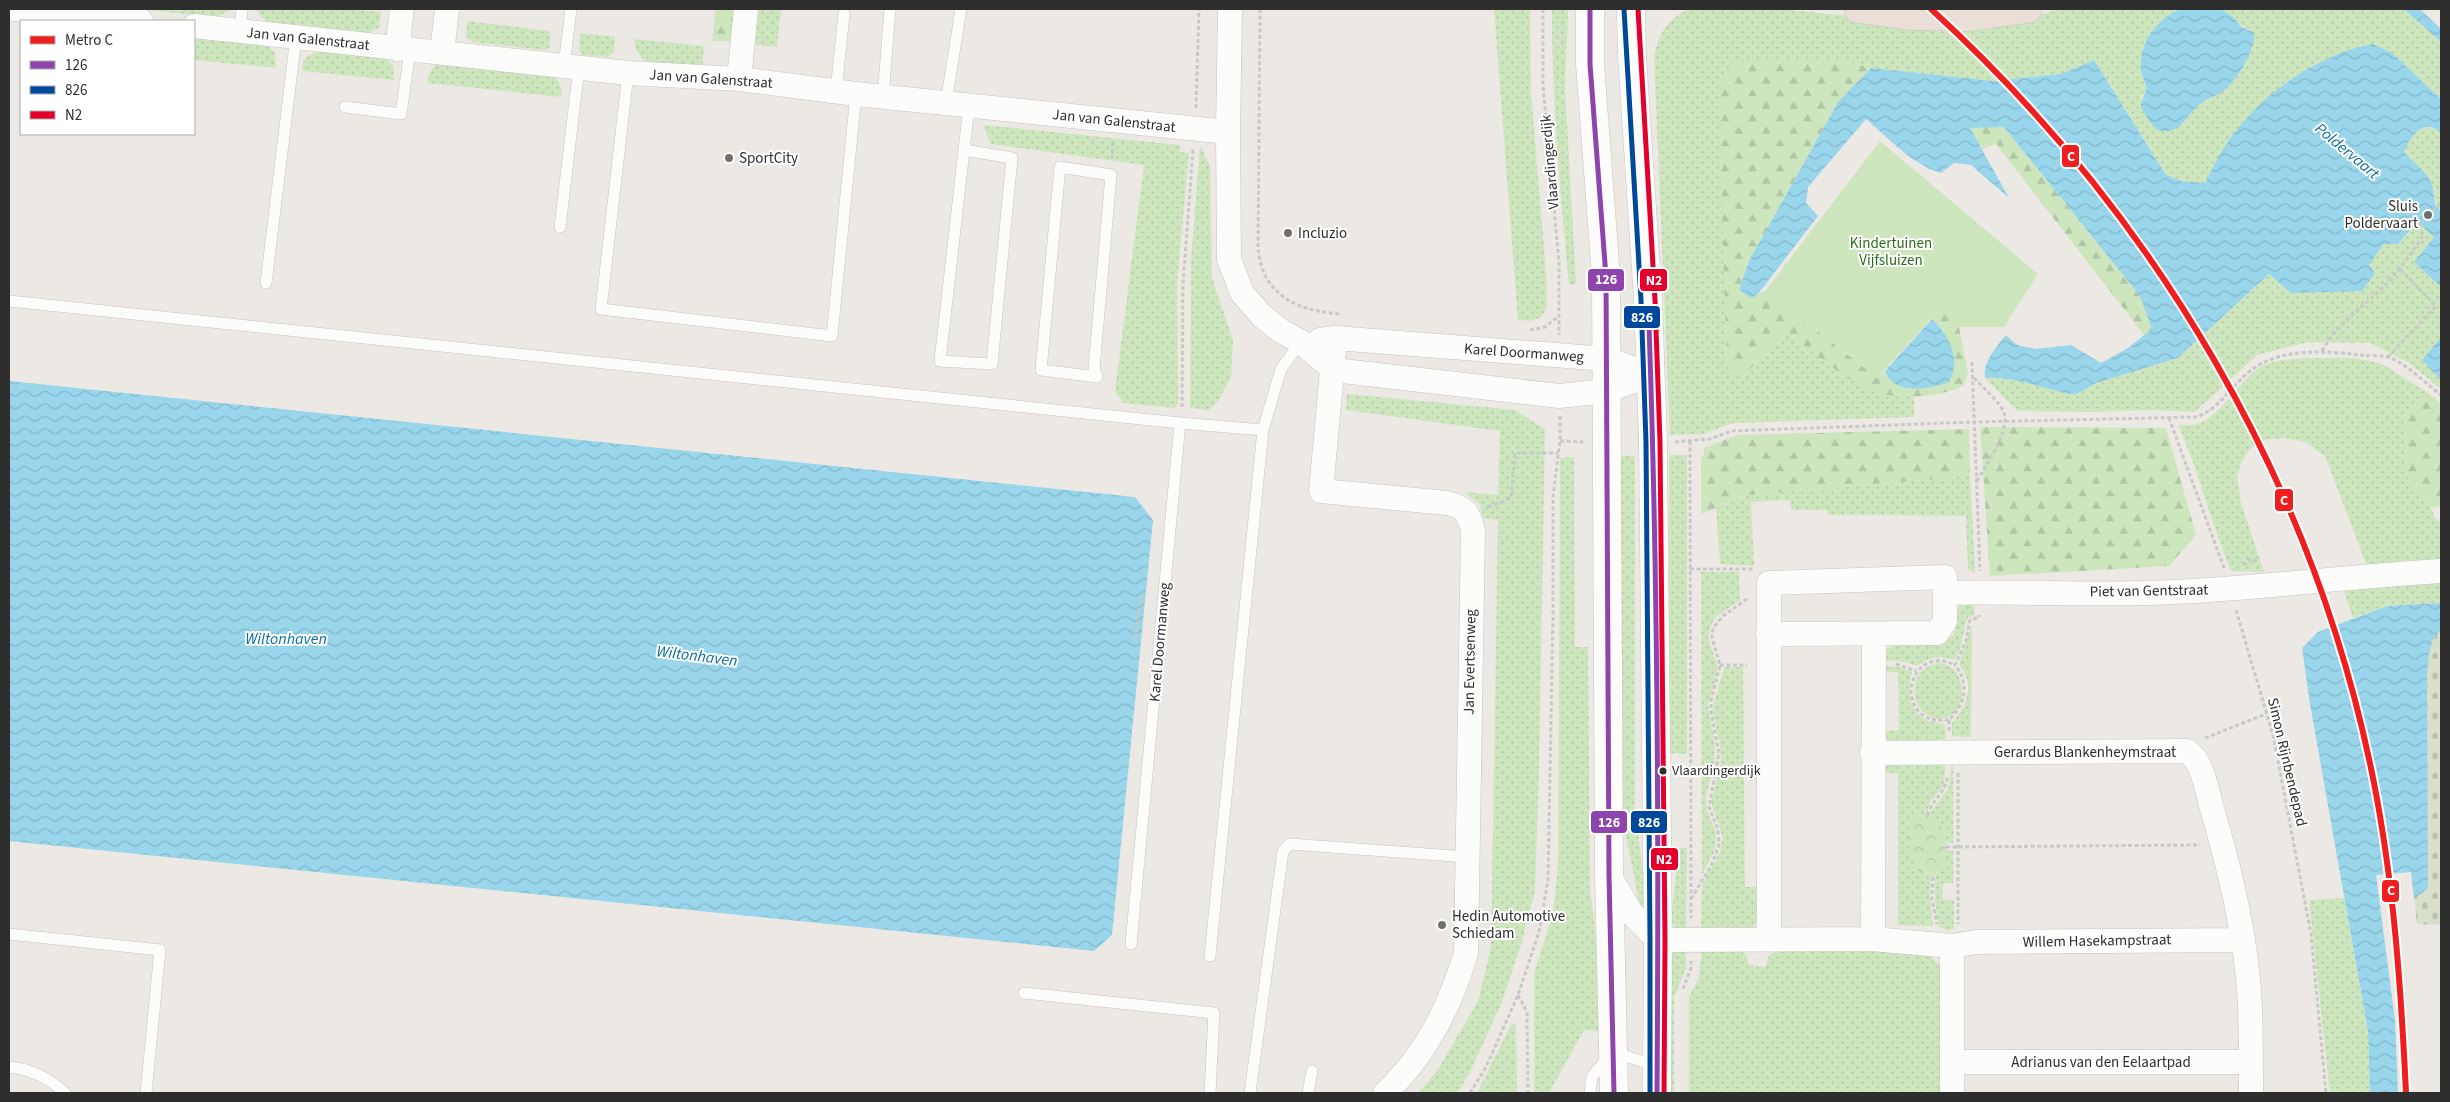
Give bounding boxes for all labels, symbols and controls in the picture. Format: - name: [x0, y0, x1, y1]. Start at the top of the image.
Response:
- legend: [20, 20, 195, 135]
- street label: Jan van Galenstraat: [245, 22, 371, 56]
- text: Metro C: [65, 30, 113, 51]
- text: 126: [65, 55, 87, 76]
- street label: Jan van Galenstraat: [649, 64, 773, 94]
- text: 826: [65, 80, 87, 101]
- street label: Jan van Galenstraat: [1051, 104, 1177, 138]
- text: N2: [65, 105, 82, 126]
- street label: Vlaardingerdijk: [1535, 113, 1565, 210]
- water label: Poldervaart: [2310, 118, 2384, 185]
- line badge: C: [2061, 144, 2080, 168]
- text: C: [2067, 147, 2075, 167]
- place label: SportCity: [739, 148, 798, 169]
- marker: SportCity: [723, 152, 735, 164]
- place label: Sluis Poldervaart: [2344, 196, 2418, 234]
- marker: Sluis Poldervaart: [2422, 209, 2434, 221]
- place label: Incluzio: [1298, 223, 1347, 244]
- marker: Incluzio: [1282, 227, 1294, 239]
- park label: Kindertuinen Vijfsluizen: [1850, 233, 1932, 271]
- line badge: 126: [1587, 268, 1625, 292]
- line badge: N2: [1639, 268, 1668, 292]
- text: 126: [1595, 270, 1617, 290]
- text: N2: [1646, 271, 1662, 291]
- line badge: 826: [1623, 305, 1661, 329]
- text: 826: [1631, 308, 1653, 328]
- street label: Karel Doormanweg: [1463, 338, 1585, 368]
- line badge: C: [2274, 488, 2294, 512]
- text: C: [2280, 491, 2288, 511]
- street label: Piet van Gentstraat: [2089, 579, 2209, 603]
- street label: Karel Doormanweg: [1144, 581, 1176, 703]
- street label: Jan Evertsenweg: [1459, 609, 1481, 715]
- water label: Wiltonhaven: [245, 628, 327, 650]
- water label: Wiltonhaven: [655, 640, 739, 672]
- street label: Simon Rijnbendepad: [2262, 696, 2312, 828]
- street label: Gerardus Blankenheymstraat: [1994, 742, 2176, 763]
- place label: Vlaardingerdijk: [1672, 761, 1761, 781]
- marker: Vlaardingerdijk: [1658, 766, 1668, 776]
- line badge: 126: [1590, 810, 1628, 834]
- line badge: 826: [1630, 810, 1668, 834]
- text: 126: [1598, 813, 1620, 833]
- text: 826: [1638, 813, 1660, 833]
- line badge: N2: [1650, 847, 1679, 871]
- text: N2: [1656, 850, 1672, 870]
- line badge: C: [2381, 879, 2400, 903]
- text: C: [2387, 881, 2395, 901]
- place label: Hedin Automotive Schiedam: [1452, 906, 1565, 944]
- marker: Hedin Automotive Schiedam: [1436, 919, 1448, 931]
- street label: Willem Hasekampstraat: [2023, 929, 2171, 953]
- street label: Adrianus van den Eelaartpad: [2011, 1052, 2191, 1073]

